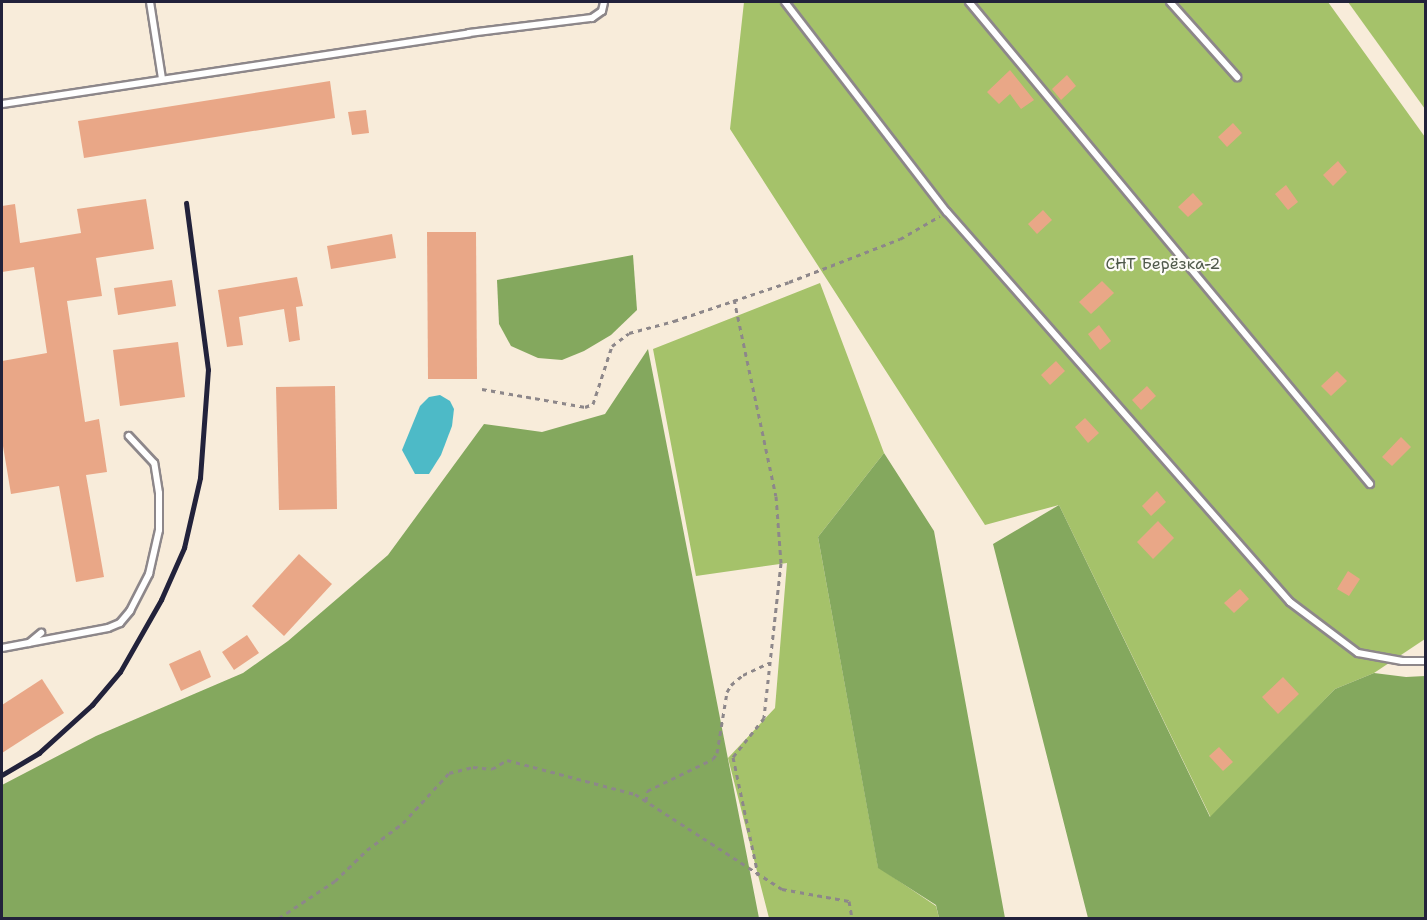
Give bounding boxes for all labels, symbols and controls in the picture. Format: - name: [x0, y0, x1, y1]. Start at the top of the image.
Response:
- park label: СНТ Берёзка-2: [1106, 254, 1220, 274]

